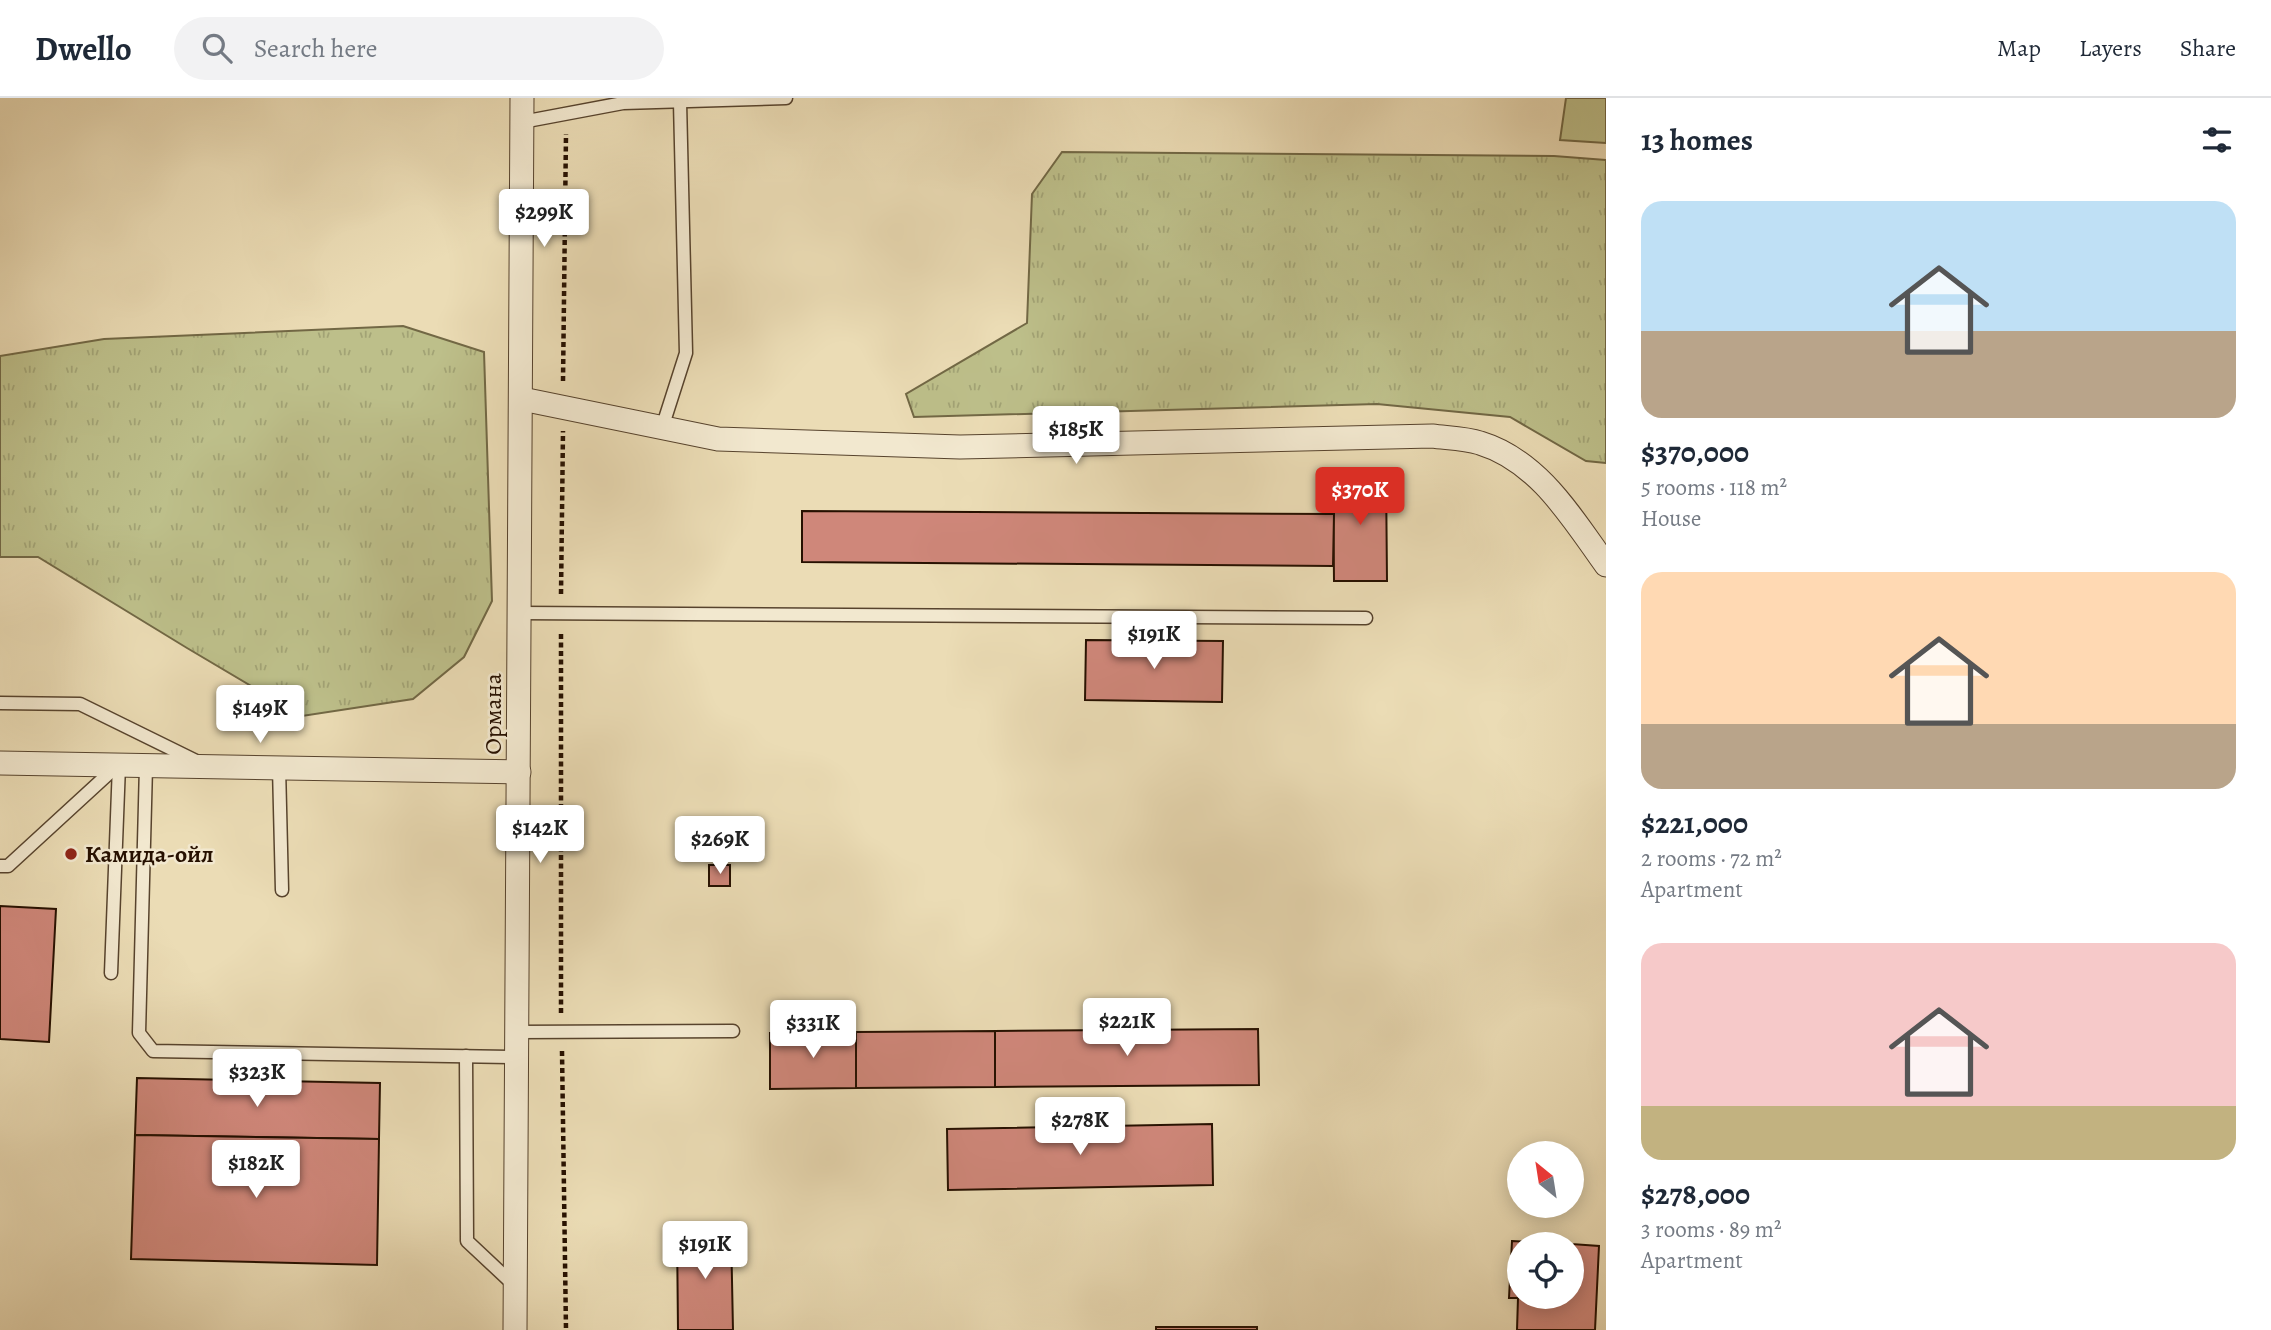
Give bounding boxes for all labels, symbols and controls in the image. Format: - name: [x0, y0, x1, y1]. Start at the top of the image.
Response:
- search box: [174, 17, 664, 80]
- text: Dwello: [35, 26, 132, 71]
- icon: search: [198, 29, 236, 67]
- text: Search here: [254, 31, 377, 66]
- text: Map: [1997, 32, 2041, 64]
- text: Layers: [2079, 32, 2142, 64]
- text: Share: [2180, 32, 2236, 64]
- text: 13 homes: [1641, 120, 1753, 160]
- icon: filters: [2198, 121, 2236, 159]
- pin: $299K: [495, 190, 593, 249]
- text: $299K: [515, 196, 573, 227]
- icon: home: [1876, 247, 2002, 373]
- pin: $185K: [1027, 406, 1125, 466]
- text: $185K: [1049, 413, 1103, 444]
- text: $370,000: [1641, 432, 1749, 472]
- pin: $370K: [1311, 468, 1409, 527]
- text: 5 rooms · 118 m²: [1641, 472, 1787, 503]
- text: $370K: [1331, 474, 1389, 505]
- text: House: [1641, 503, 1701, 534]
- pin: $191K: [1105, 612, 1203, 671]
- text: $191K: [1128, 618, 1180, 649]
- icon: home: [1876, 618, 2002, 744]
- street label: Ормана: [477, 673, 509, 755]
- pin: $149K: [211, 686, 309, 745]
- text: $149K: [232, 692, 288, 723]
- text: $221,000: [1641, 803, 1748, 843]
- pin: $142K: [491, 806, 589, 865]
- text: $142K: [512, 812, 568, 843]
- pin: $269K: [671, 816, 769, 876]
- text: $269K: [691, 823, 749, 854]
- place label: Камида-ойл: [85, 838, 214, 870]
- text: 2 rooms · 72 m²: [1641, 843, 1782, 874]
- marker: Камида-ойл: [63, 846, 79, 862]
- text: Apartment: [1641, 874, 1743, 905]
- icon: home: [1876, 989, 2002, 1115]
- pin: $221K: [1078, 998, 1176, 1058]
- pin: $331K: [764, 1000, 862, 1060]
- text: $221K: [1099, 1005, 1155, 1036]
- text: $331K: [786, 1007, 840, 1038]
- pin: $323K: [208, 1049, 306, 1109]
- text: $323K: [229, 1056, 285, 1087]
- pin: $278K: [1031, 1098, 1129, 1157]
- text: $278K: [1051, 1104, 1109, 1135]
- pin: $182K: [207, 1140, 305, 1200]
- north arrow: [1507, 1141, 1584, 1218]
- map controls: [1507, 1141, 1584, 1309]
- text: $182K: [228, 1147, 284, 1178]
- text: $278,000: [1641, 1174, 1750, 1214]
- text: 3 rooms · 89 m²: [1641, 1214, 1782, 1245]
- pin: $191K: [656, 1222, 754, 1281]
- text: $191K: [679, 1228, 731, 1259]
- button: locate: [1507, 1232, 1584, 1309]
- text: Apartment: [1641, 1245, 1743, 1276]

